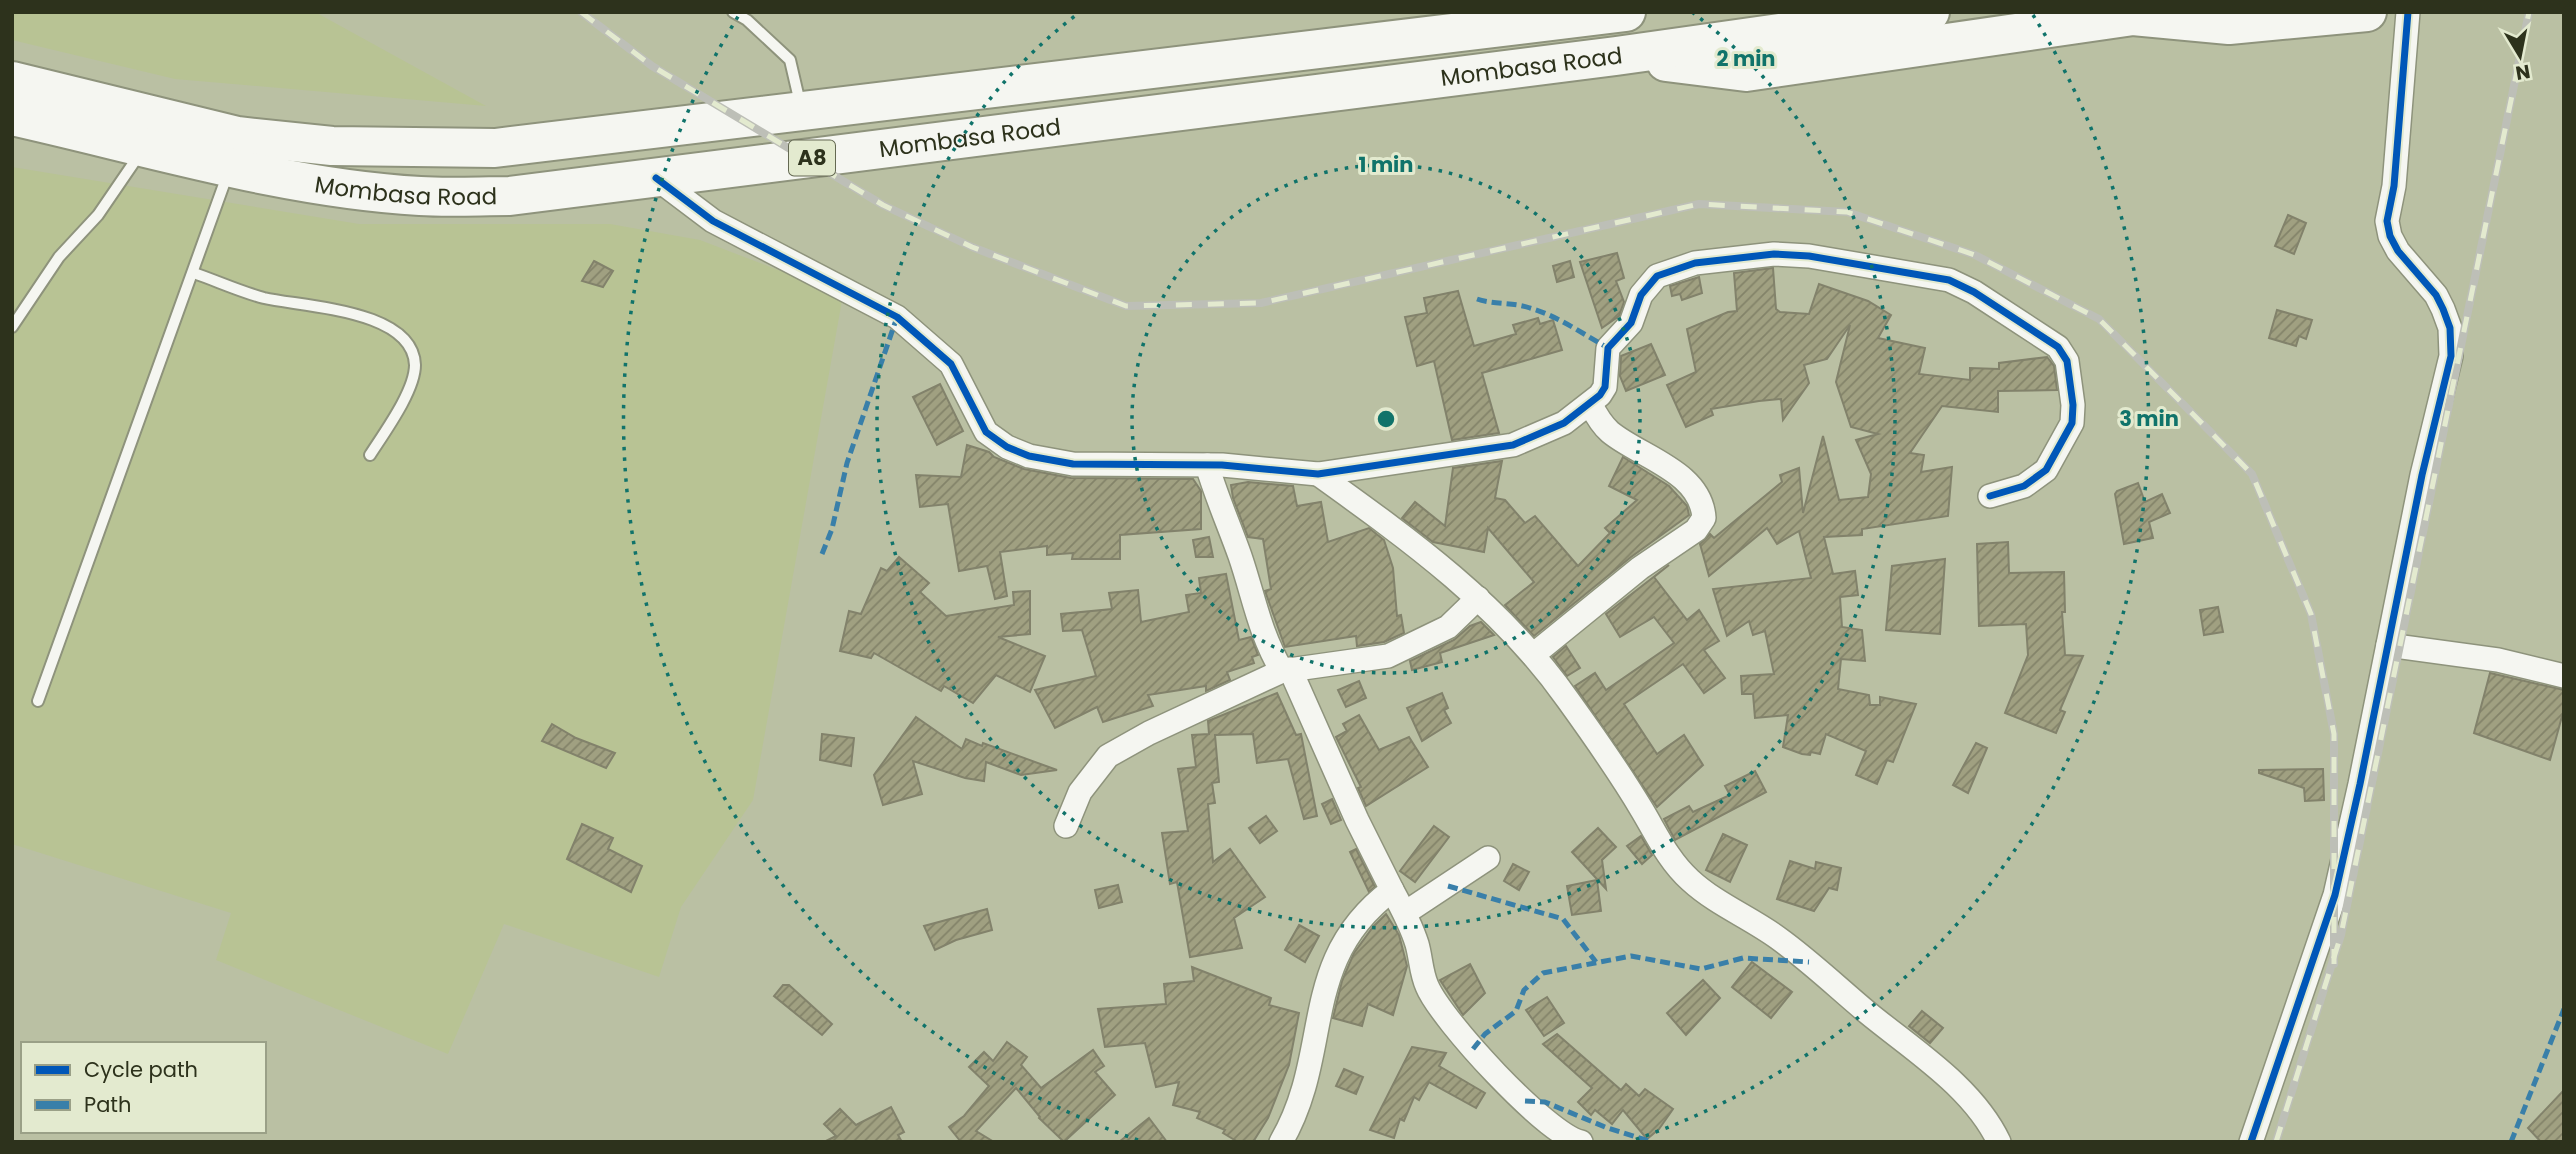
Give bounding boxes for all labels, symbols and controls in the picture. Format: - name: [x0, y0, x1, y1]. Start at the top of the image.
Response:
- north arrow: [2485, 21, 2555, 91]
- street label: Mombasa Road: [1439, 39, 1624, 94]
- text: 2 min: [1716, 44, 1776, 73]
- text: N: [2513, 58, 2532, 87]
- street label: Mombasa Road: [877, 110, 1063, 165]
- road number: A8: [789, 140, 835, 176]
- text: 1 min: [1359, 150, 1413, 179]
- street label: Mombasa Road: [312, 168, 497, 213]
- text: 3 min: [2119, 404, 2179, 433]
- centre of rings: [1374, 407, 1398, 431]
- legend: [21, 1042, 266, 1133]
- text: Cycle path: [84, 1055, 198, 1084]
- text: Path: [84, 1090, 131, 1119]

